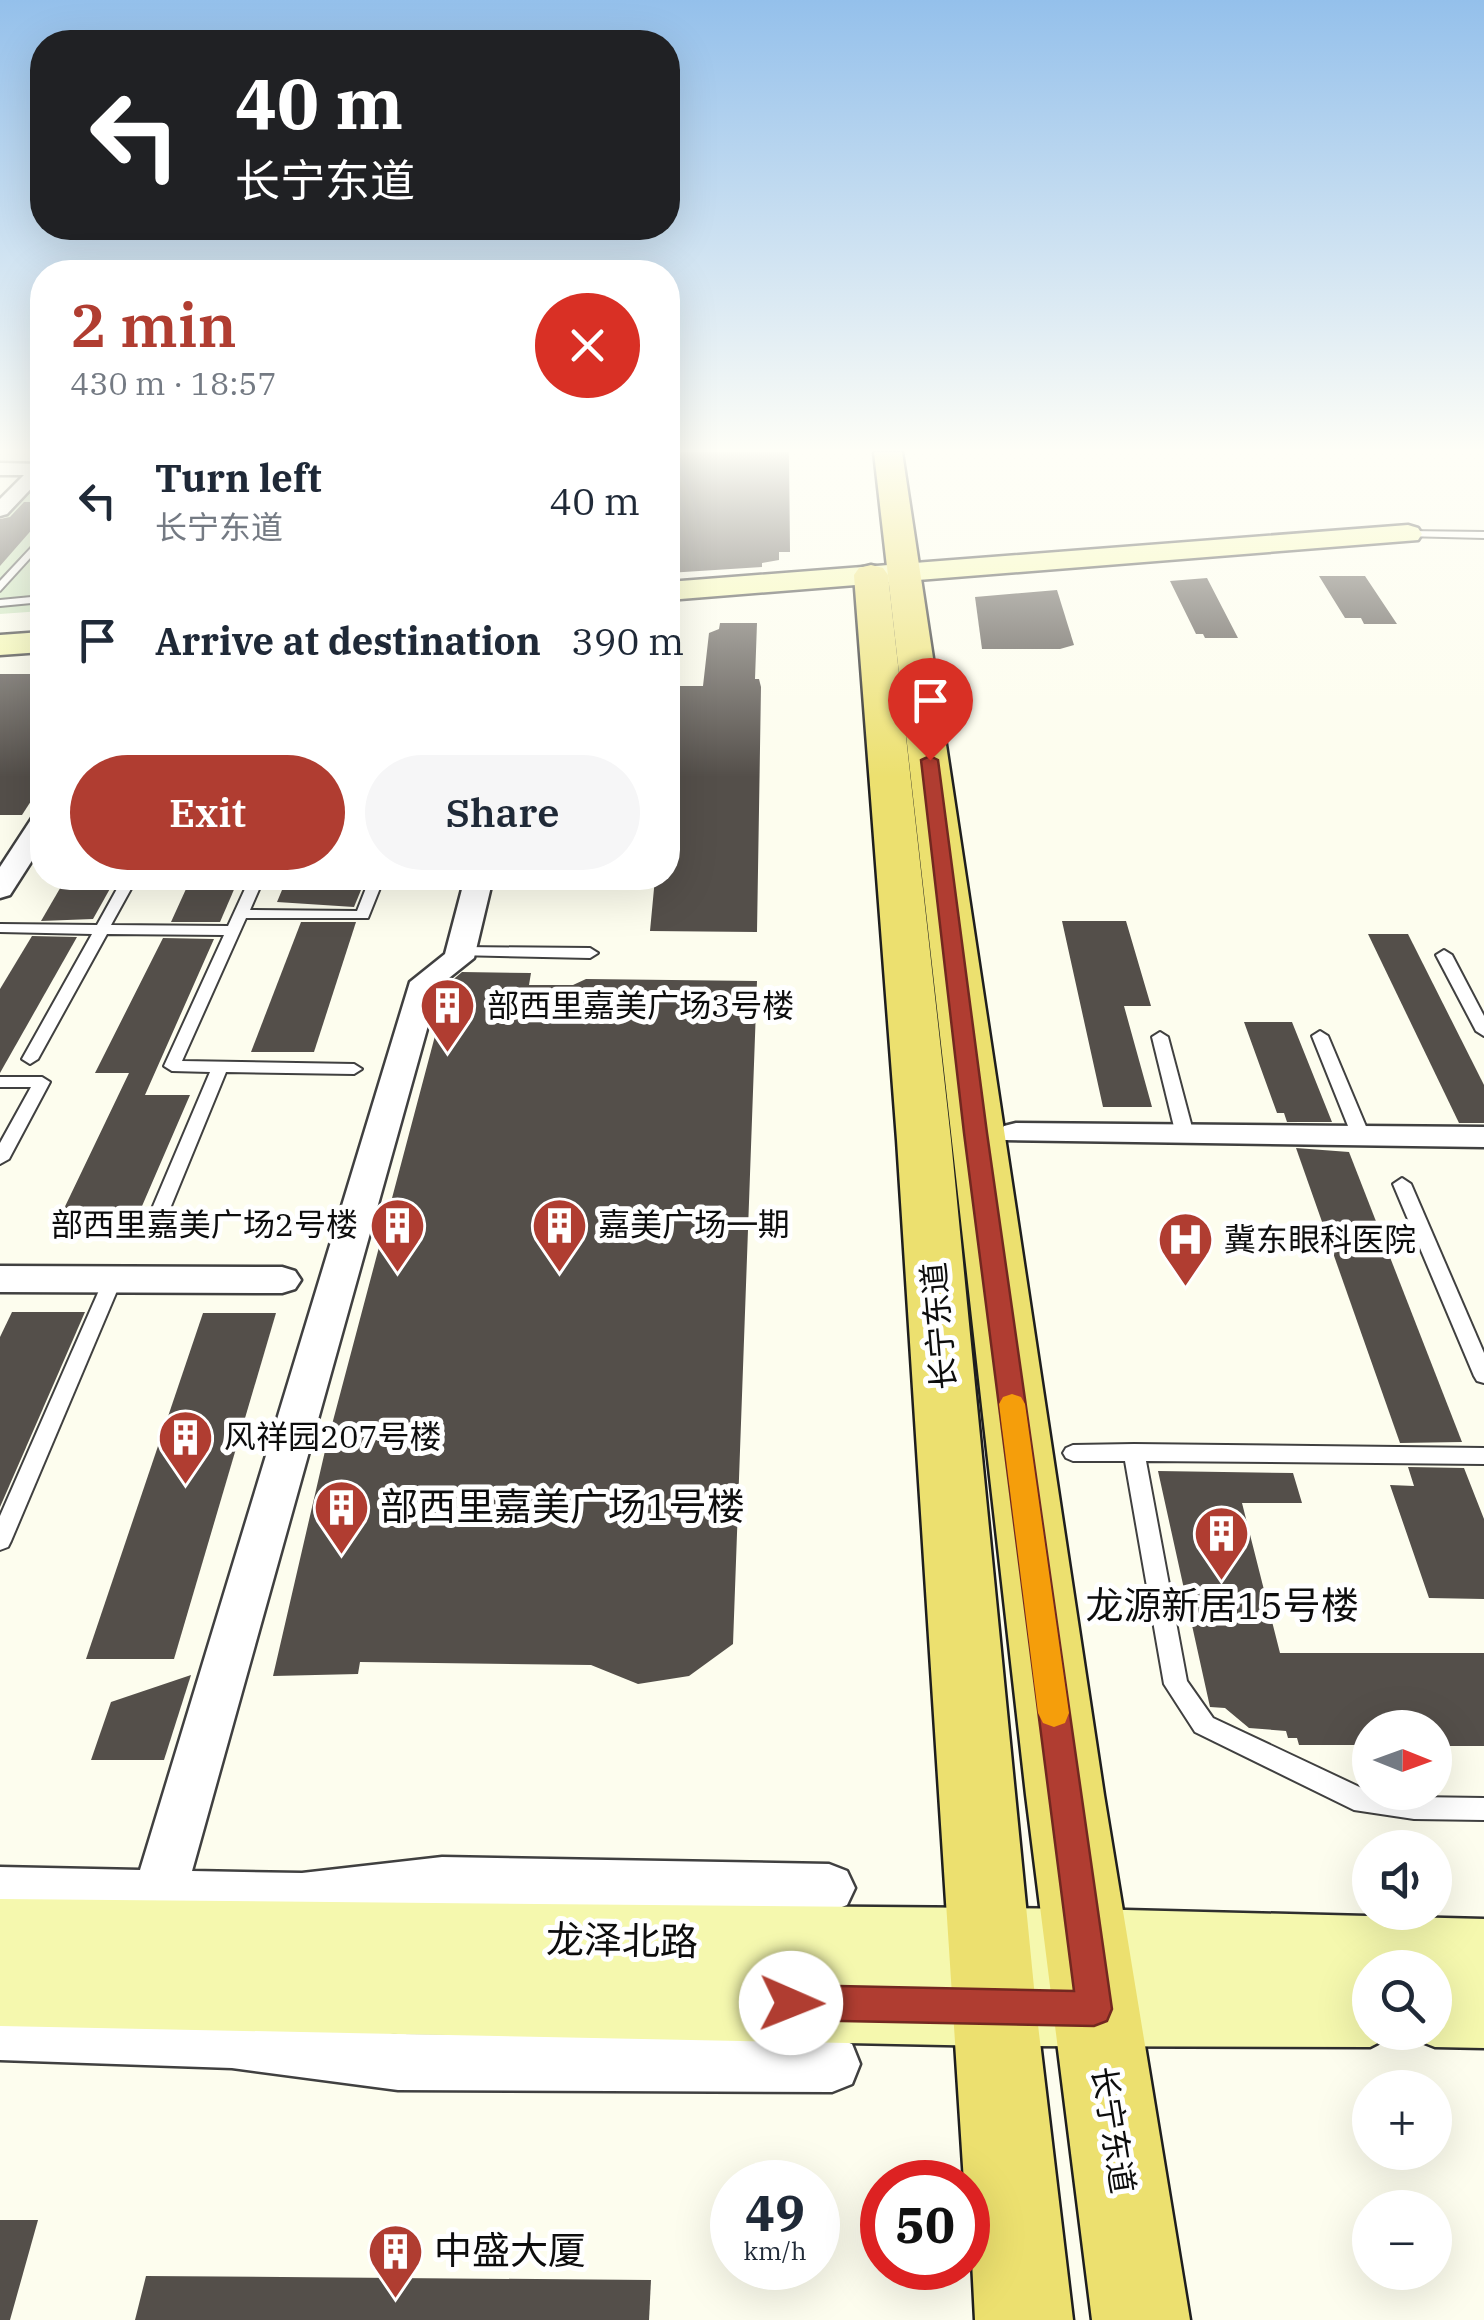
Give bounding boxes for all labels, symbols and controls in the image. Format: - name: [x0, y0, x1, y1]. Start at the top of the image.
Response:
- text: 40 m: [235, 57, 403, 148]
- icon: left: [70, 70, 200, 200]
- text: 长宁东道: [235, 151, 415, 209]
- text: 2 min: [70, 285, 237, 364]
- button: close: [535, 293, 640, 398]
- text: 430 m · 18:57: [70, 362, 277, 404]
- text: Turn left: [155, 453, 322, 502]
- icon: left: [70, 473, 125, 528]
- text: 40 m: [549, 476, 640, 525]
- text: 长宁东道: [155, 506, 283, 548]
- icon: arrive: [70, 613, 125, 668]
- text: Arrive at destination: [155, 616, 541, 665]
- text: 390 m: [571, 616, 684, 665]
- pin: [888, 658, 973, 761]
- icon: arrive: [903, 673, 958, 728]
- button: Exit: [70, 755, 345, 870]
- button: Share: [365, 755, 640, 870]
- building icon: 部西里嘉美广场3号楼: [418, 976, 478, 1055]
- place label: 部西里嘉美广场3号楼: [487, 984, 794, 1026]
- building icon: 部西里嘉美广场2号楼: [367, 1195, 427, 1274]
- building icon: 嘉美广场一期: [529, 1195, 589, 1274]
- place label: 部西里嘉美广场2号楼: [51, 1203, 358, 1245]
- place label: 嘉美广场一期: [598, 1203, 790, 1245]
- hospital icon: 冀东眼科医院: [1155, 1210, 1215, 1289]
- place label: 冀东眼科医院: [1224, 1218, 1416, 1260]
- street label: 长宁东道: [912, 1260, 965, 1392]
- building icon: 风祥园207号楼: [155, 1407, 215, 1486]
- place label: 风祥园207号楼: [224, 1415, 442, 1457]
- building icon: 部西里嘉美广场1号楼: [311, 1477, 371, 1556]
- place label: 部西里嘉美广场1号楼: [380, 1481, 745, 1530]
- building icon: 龙源新居15号楼: [1192, 1503, 1252, 1582]
- place label: 龙源新居15号楼: [1085, 1580, 1359, 1629]
- north arrow: [1352, 1710, 1452, 1810]
- map controls: [1352, 1710, 1452, 2290]
- button: sound: [1352, 1830, 1452, 1930]
- street label: 龙泽北路: [546, 1914, 698, 1965]
- button: search: [1352, 1950, 1452, 2050]
- position arrow: [739, 1951, 843, 2055]
- street label: 长宁东道: [1083, 2063, 1145, 2196]
- button: +: [1352, 2070, 1452, 2170]
- speed limit sign: 50: [860, 2160, 990, 2290]
- text: 49: [745, 2180, 805, 2245]
- button: −: [1352, 2190, 1452, 2290]
- building icon: 中盛大厦: [365, 2221, 425, 2300]
- place label: 中盛大厦: [434, 2225, 586, 2274]
- text: km/h: [743, 2234, 807, 2267]

